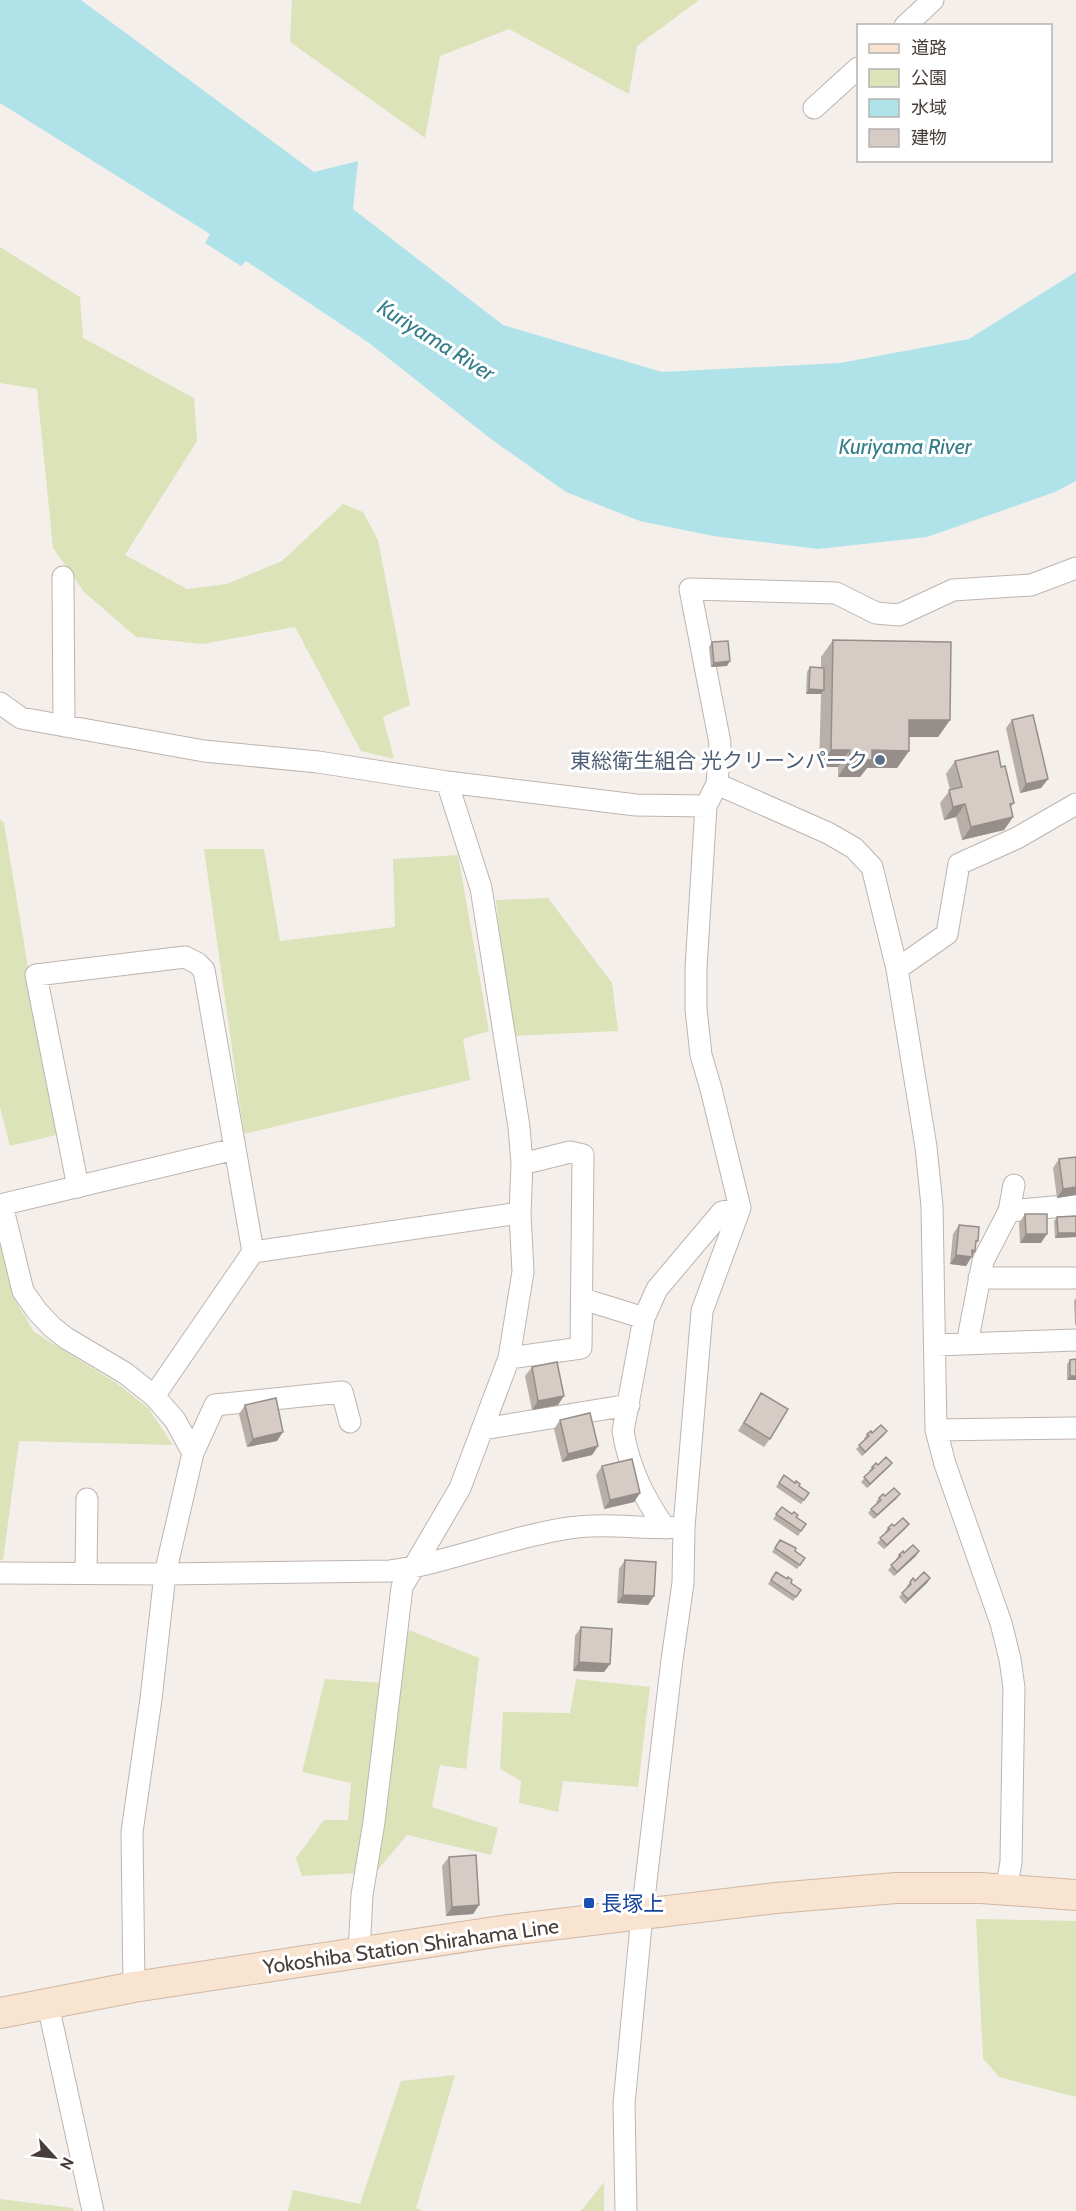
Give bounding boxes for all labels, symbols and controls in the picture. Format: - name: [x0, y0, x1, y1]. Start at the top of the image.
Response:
- legend: [857, 24, 1052, 162]
- text: 道路: [911, 37, 947, 59]
- text: 公園: [911, 67, 947, 89]
- text: 水域: [911, 97, 947, 119]
- text: 建物: [911, 127, 947, 149]
- water label: Kuriyama River: [372, 293, 501, 387]
- water label: Kuriyama River: [839, 433, 973, 460]
- place label: 東総衛生組合 光クリーンパーク: [570, 748, 868, 773]
- marker: 東総衛生組合 光クリーンパーク: [873, 753, 887, 767]
- place label: 長塚上: [601, 1891, 664, 1916]
- marker: 長塚上: [582, 1896, 596, 1910]
- street label: Yokoshiba Station Shirahama Line: [261, 1913, 561, 1979]
- north arrow: [24, 2127, 84, 2187]
- text: N: [56, 2154, 78, 2173]

